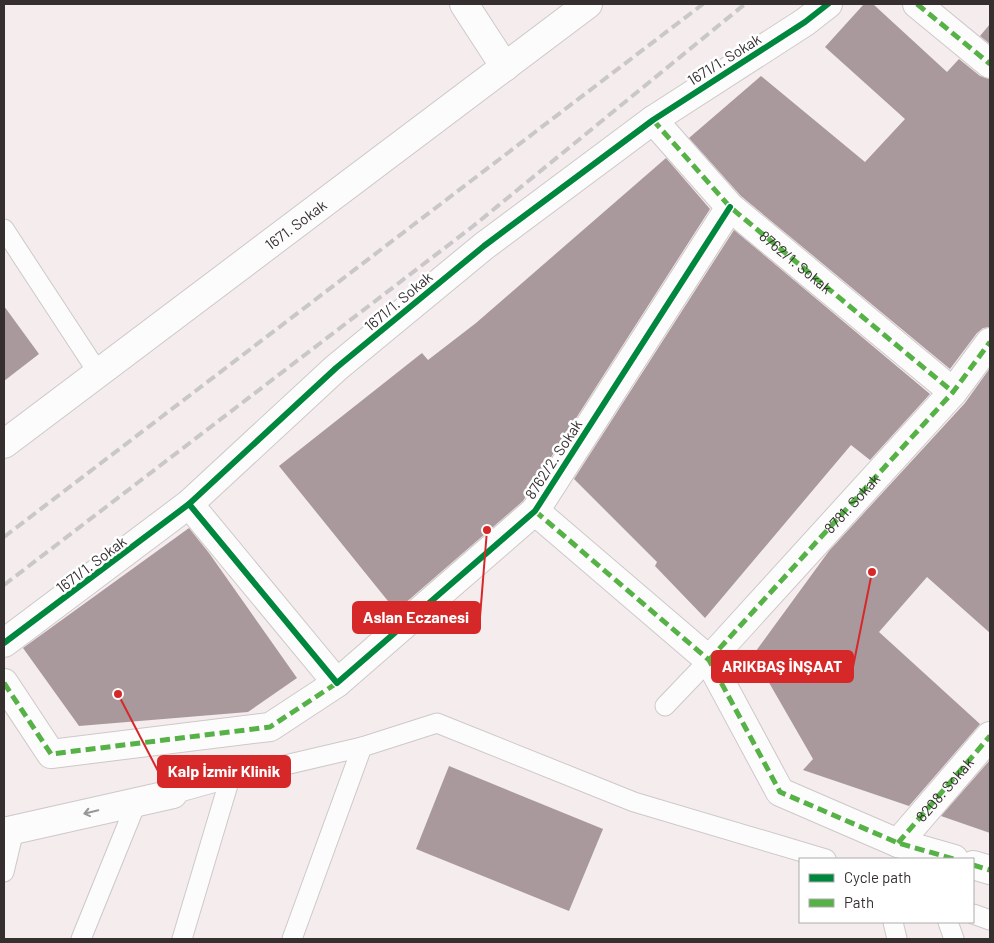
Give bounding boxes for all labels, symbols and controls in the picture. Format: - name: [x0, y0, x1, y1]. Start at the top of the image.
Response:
- street label: 1671/1. Sokak: [684, 29, 764, 89]
- street label: 1671. Sokak: [261, 195, 330, 253]
- street label: 8762/1. Sokak: [756, 227, 836, 297]
- street label: 1671/1. Sokak: [360, 267, 436, 335]
- street label: 8762/2. Sokak: [521, 415, 586, 502]
- street label: 8781. Sokak: [820, 469, 884, 537]
- street label: 1671/1. Sokak: [52, 531, 130, 596]
- callout: Aslan Eczanesi: [353, 602, 480, 633]
- text: Aslan Eczanesi: [363, 607, 469, 626]
- callout: ARIKBAŞ İNŞAAT: [712, 651, 853, 682]
- text: ARIKBAŞ İNŞAAT: [722, 656, 842, 675]
- street label: 8208. Sokak: [912, 753, 977, 825]
- callout: Kalp İzmir Klinik: [158, 756, 290, 787]
- text: Kalp İzmir Klinik: [168, 761, 281, 780]
- one-way arrow: [83, 808, 99, 817]
- legend: [799, 858, 974, 923]
- text: Cycle path: [844, 868, 911, 886]
- text: Path: [844, 893, 874, 911]

